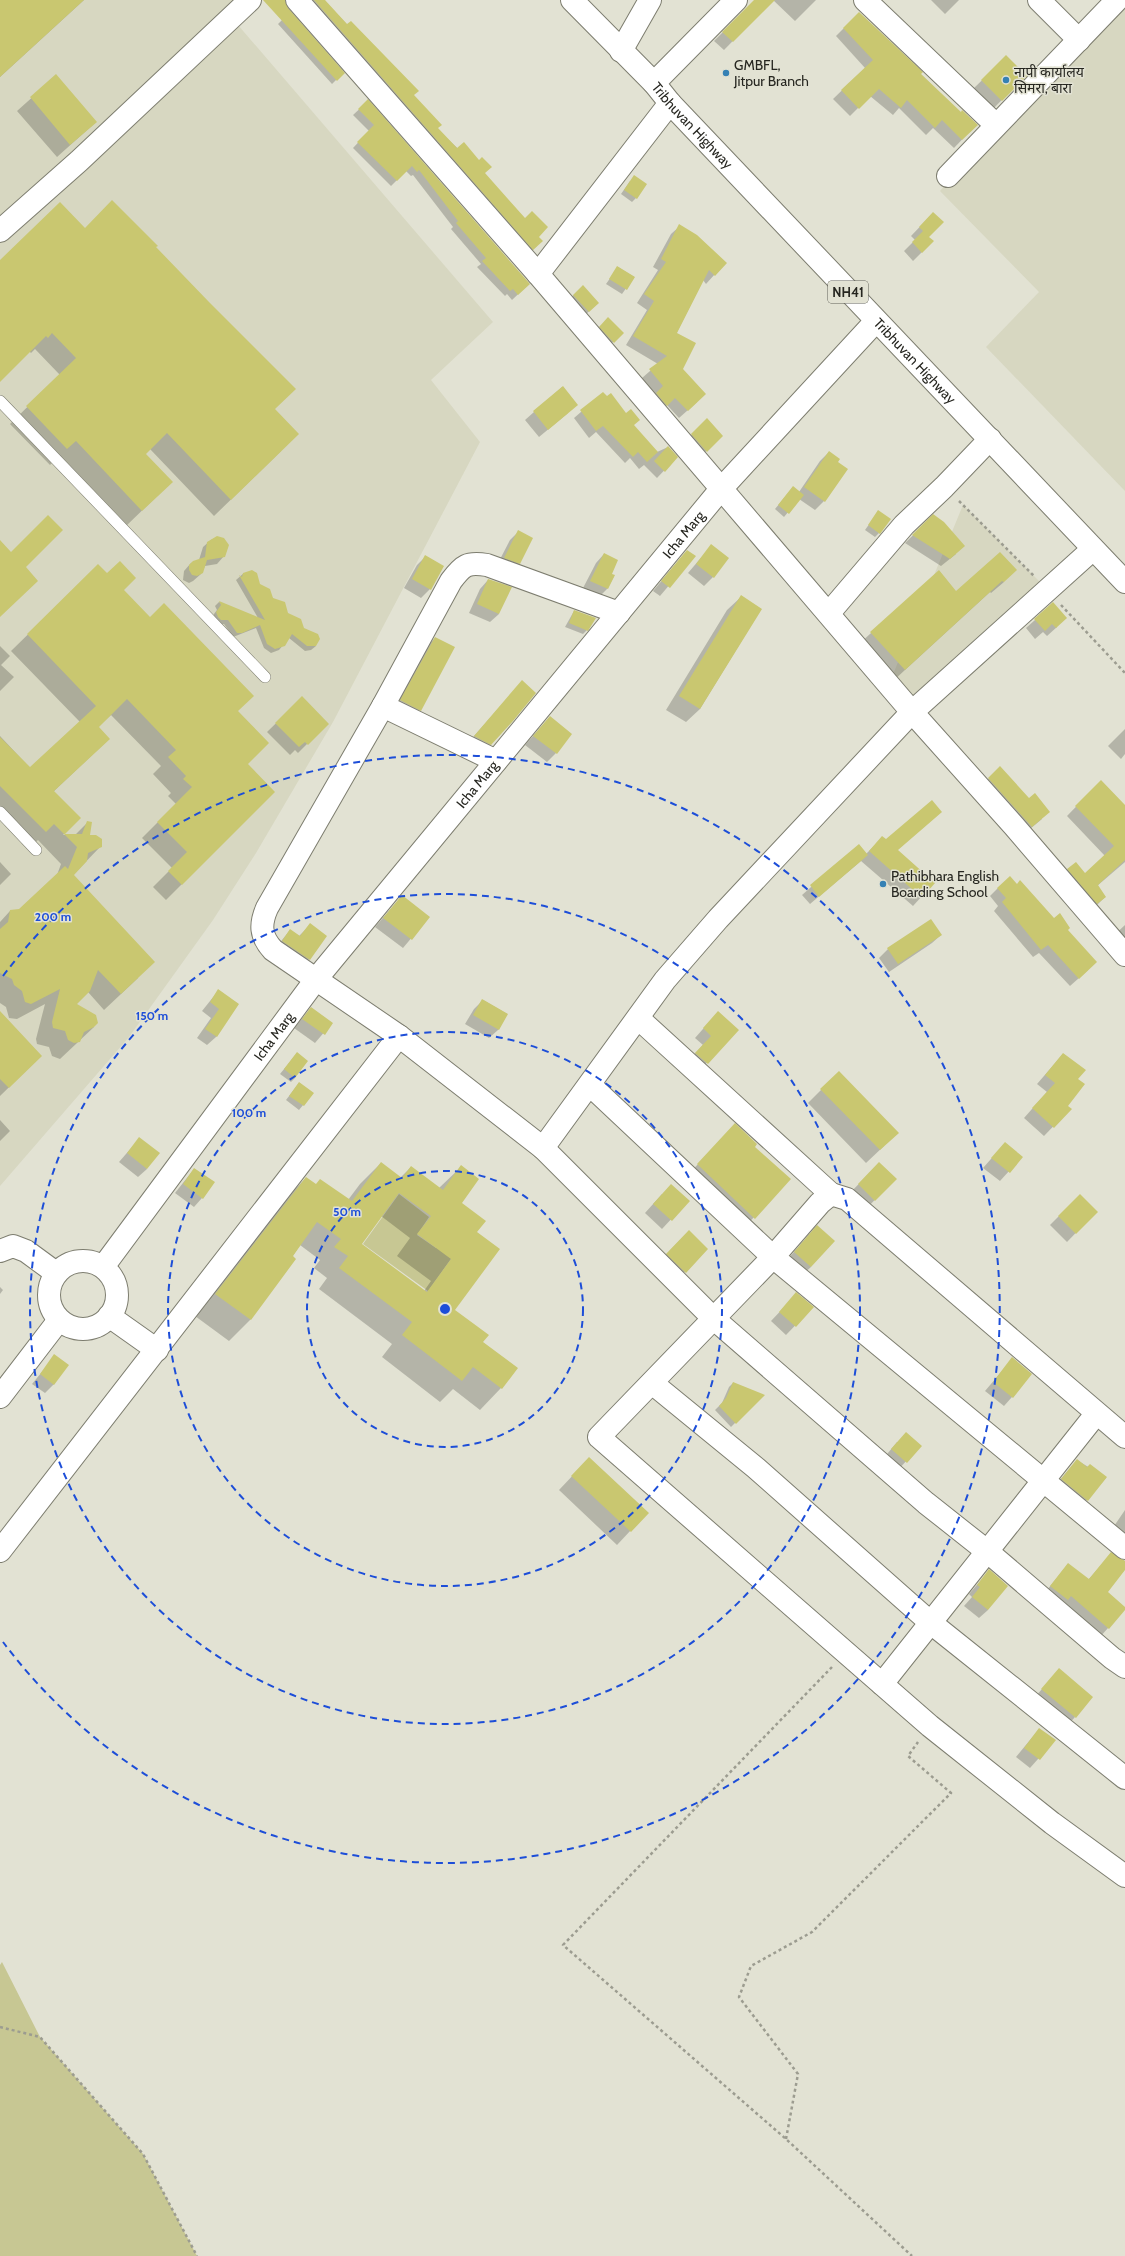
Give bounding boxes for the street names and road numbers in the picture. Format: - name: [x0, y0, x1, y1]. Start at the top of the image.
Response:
- street label: Tribhuvan Highway: [648, 79, 737, 173]
- road number: NH41: [828, 281, 868, 303]
- street label: Tribhuvan Highway: [870, 314, 960, 408]
- street label: Icha Marg: [659, 506, 709, 562]
- street label: Icha Marg: [452, 756, 503, 812]
- street label: Icha Marg: [250, 1007, 298, 1064]

